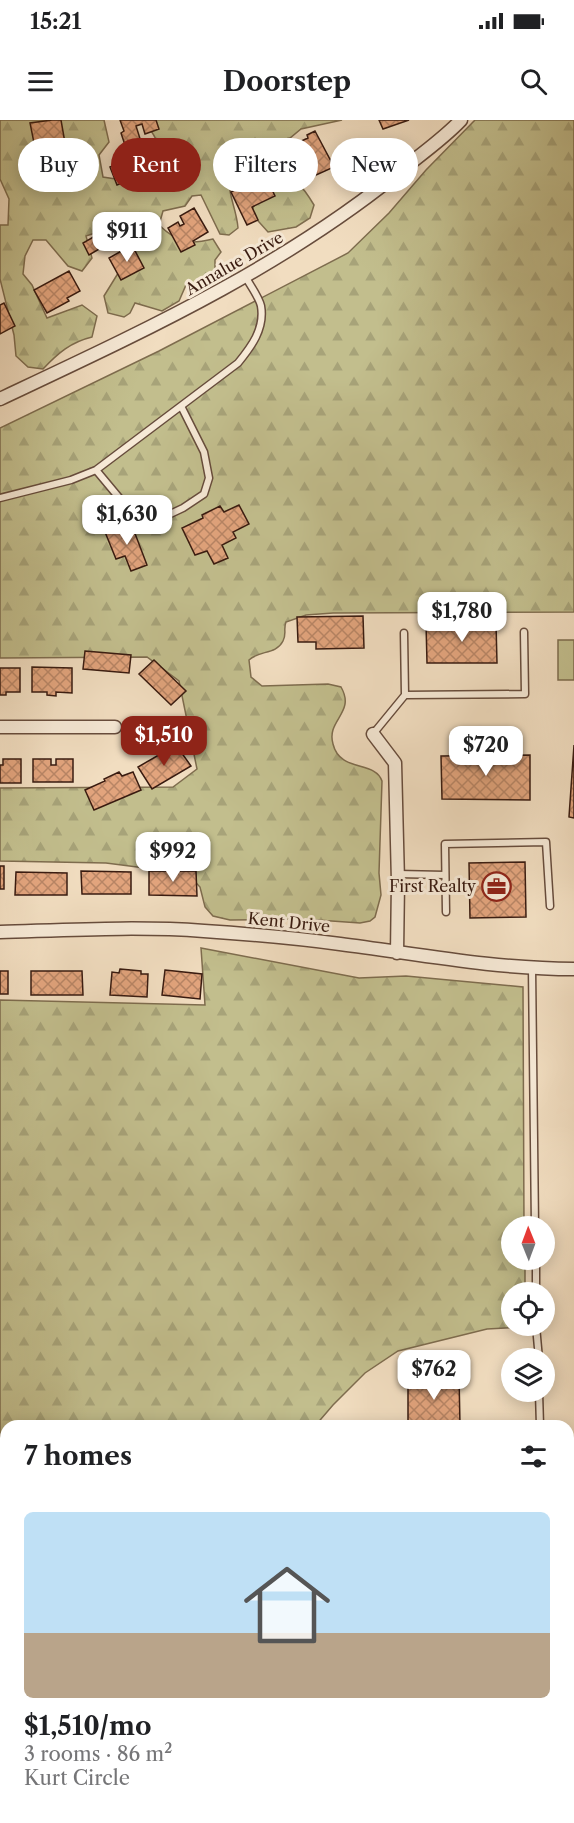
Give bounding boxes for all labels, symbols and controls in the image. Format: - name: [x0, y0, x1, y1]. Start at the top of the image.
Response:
- text: 15:21: [30, 8, 81, 35]
- icon: menu: [24, 65, 57, 98]
- text: Doorstep: [223, 65, 351, 98]
- icon: search: [517, 65, 550, 98]
- chip: Buy: [18, 138, 99, 192]
- chip: Rent: [111, 138, 201, 192]
- chip: Filters: [213, 138, 318, 192]
- chip: New: [330, 138, 418, 192]
- pin: $911: [91, 212, 163, 263]
- text: $911: [106, 219, 148, 243]
- street label: Annalue Drive: [181, 227, 287, 300]
- pin: $1,630: [78, 495, 176, 546]
- text: $1,630: [96, 502, 158, 526]
- pin: $1,780: [413, 592, 511, 643]
- text: $1,780: [432, 599, 492, 623]
- pin: $1,510: [115, 716, 213, 767]
- text: $1,510: [135, 723, 193, 747]
- pin: $720: [450, 726, 522, 777]
- text: $720: [463, 733, 509, 757]
- pin: $992: [137, 832, 209, 883]
- text: $992: [150, 839, 196, 863]
- office icon: First Realty: [481, 870, 513, 902]
- place label: First Realty: [389, 876, 477, 896]
- street label: Kent Drive: [247, 908, 331, 936]
- north arrow: [501, 1216, 555, 1270]
- map controls: [501, 1216, 555, 1402]
- button: locate: [501, 1282, 555, 1336]
- button: layers: [501, 1348, 555, 1402]
- pin: $762: [398, 1350, 470, 1401]
- text: $762: [412, 1357, 456, 1381]
- text: 7 homes: [24, 1440, 132, 1472]
- icon: filters: [517, 1440, 550, 1473]
- icon: home: [233, 1551, 341, 1659]
- text: $1,510/mo: [24, 1710, 152, 1742]
- text: 3 rooms · 86 m²: [24, 1742, 172, 1766]
- text: Kurt Circle: [24, 1766, 130, 1790]

